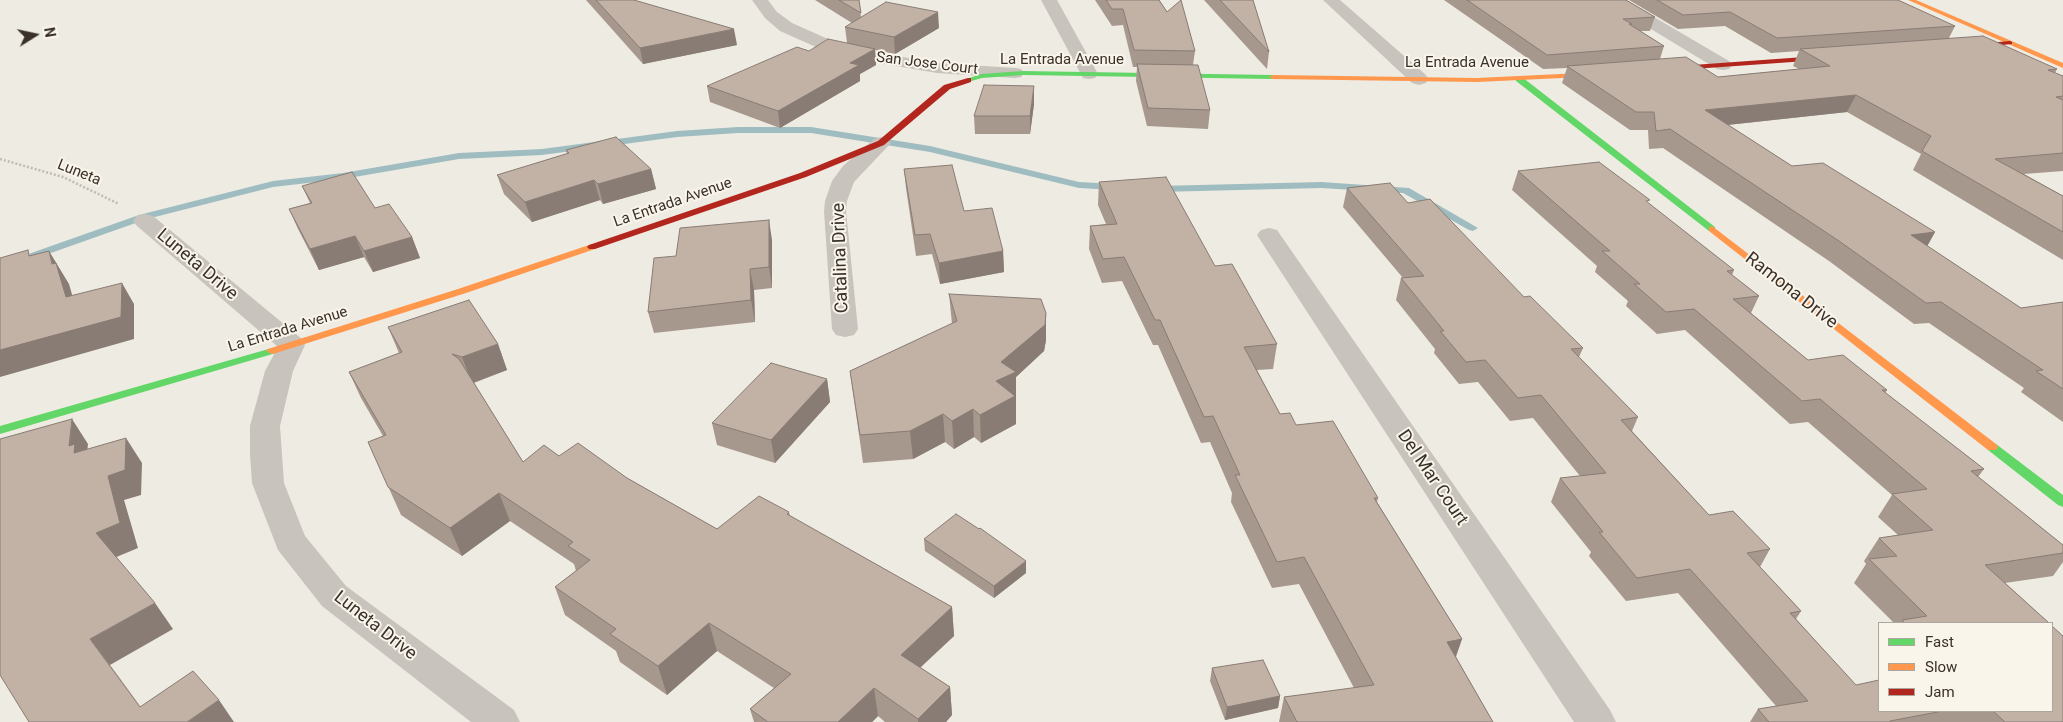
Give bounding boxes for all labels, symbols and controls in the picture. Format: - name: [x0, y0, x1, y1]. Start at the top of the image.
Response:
- north arrow: [10, 10, 60, 60]
- text: N: [41, 26, 59, 39]
- street label: San Jose Court: [875, 49, 979, 79]
- street label: La Entrada Avenue: [1000, 51, 1124, 69]
- street label: La Entrada Avenue: [1405, 54, 1529, 72]
- street label: Luneta: [55, 156, 103, 190]
- street label: La Entrada Avenue: [611, 174, 735, 232]
- street label: Catalina Drive: [828, 202, 854, 314]
- street label: Luneta Drive: [152, 225, 242, 305]
- street label: Ramona Drive: [1740, 248, 1842, 334]
- street label: La Entrada Avenue: [226, 303, 350, 357]
- street label: Del Mar Court: [1392, 426, 1472, 530]
- street label: Luneta Drive: [329, 587, 421, 665]
- legend: [1878, 622, 2053, 712]
- text: Fast: [1925, 633, 1954, 651]
- text: Slow: [1925, 658, 1957, 676]
- text: Jam: [1925, 683, 1955, 701]

